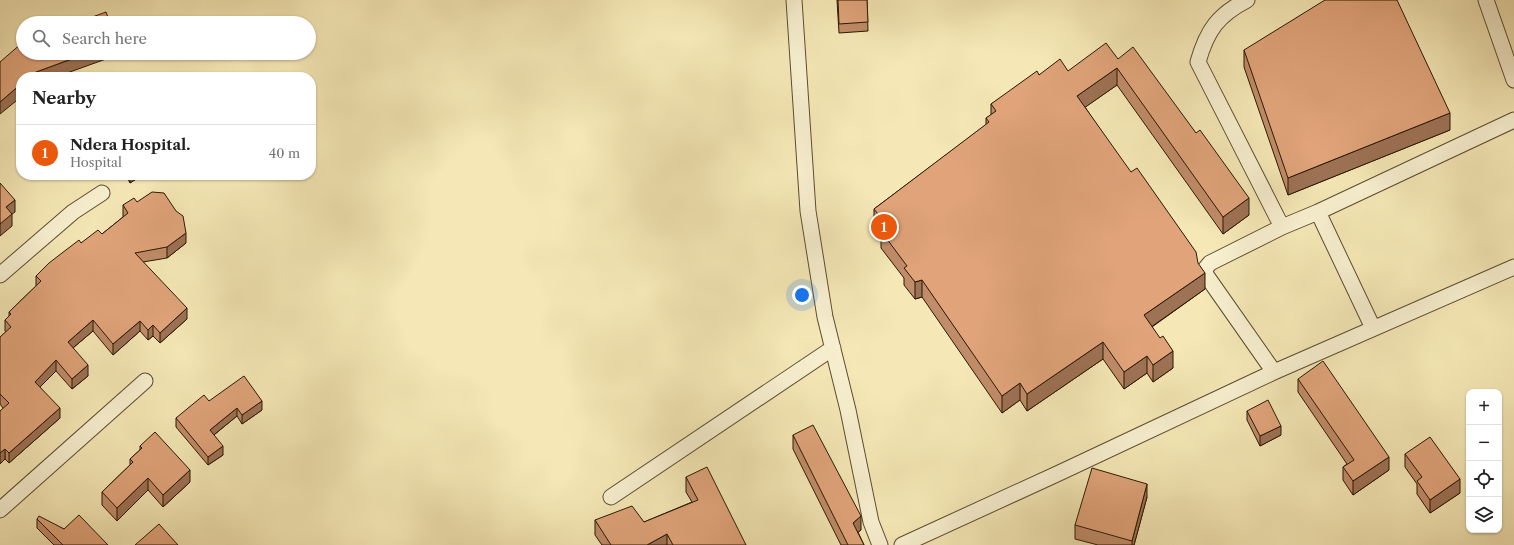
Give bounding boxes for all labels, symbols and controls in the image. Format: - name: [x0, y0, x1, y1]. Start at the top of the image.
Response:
- search box: [16, 16, 316, 60]
- icon: search: [30, 27, 52, 49]
- text: Search here: [62, 29, 147, 48]
- text: Nearby: [32, 88, 96, 108]
- text: Ndera Hospital.: [70, 135, 191, 154]
- text: 1: [42, 145, 48, 161]
- text: 40 m: [269, 145, 300, 161]
- text: Hospital: [70, 154, 122, 170]
- pin: 1: [871, 212, 897, 242]
- your location: [792, 285, 812, 305]
- map controls: [1466, 389, 1502, 533]
- button: +: [1466, 389, 1502, 425]
- button: −: [1466, 425, 1502, 461]
- button: locate: [1466, 461, 1502, 497]
- button: layers: [1466, 497, 1502, 533]

